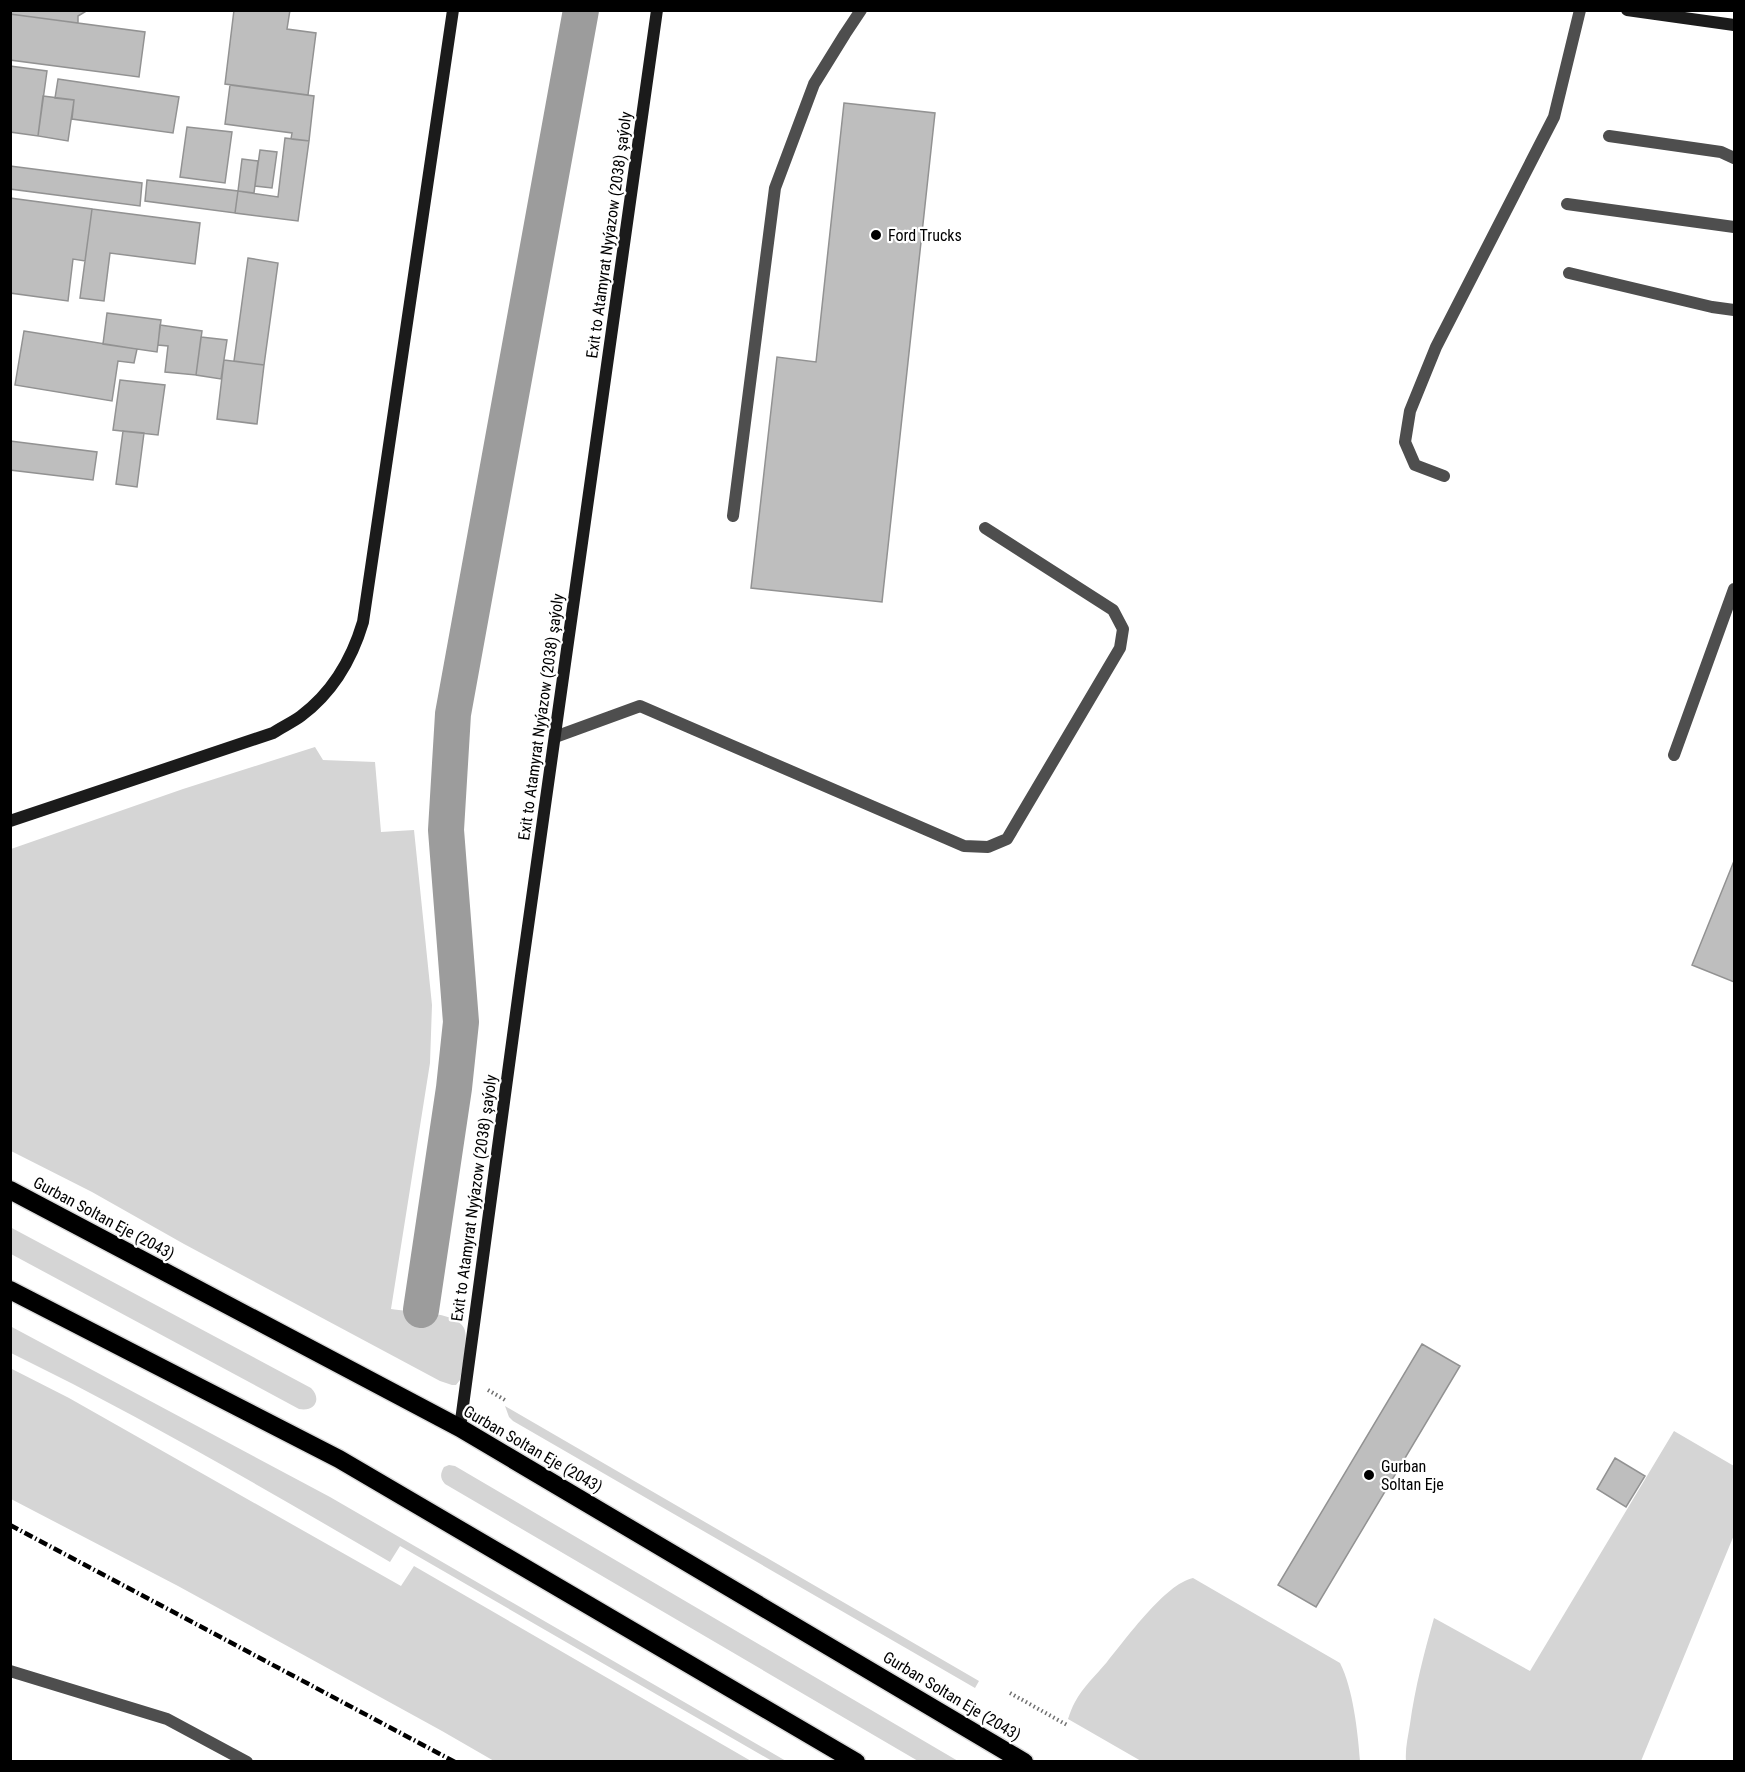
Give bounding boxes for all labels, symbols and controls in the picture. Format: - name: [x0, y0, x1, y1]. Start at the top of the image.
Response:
- street label: Exit to Atamyrat Nyýazow (2038) şaýoly: [582, 110, 636, 360]
- place label: Ford Trucks: [888, 226, 962, 245]
- marker: Ford Trucks: [869, 228, 883, 242]
- street label: Exit to Atamyrat Nyýazow (2038) şaýoly: [514, 592, 568, 842]
- street label: Exit to Atamyrat Nyýazow (2038) şaýoly: [447, 1073, 501, 1323]
- street label: Gurban Soltan Eje (2043): [30, 1173, 178, 1263]
- street label: Gurban Soltan Eje (2043): [460, 1401, 606, 1497]
- place label: Gurban Soltan Eje: [1381, 1457, 1444, 1494]
- marker: Gurban Soltan Eje: [1362, 1468, 1376, 1482]
- street label: Gurban Soltan Eje (2043): [880, 1647, 1024, 1745]

